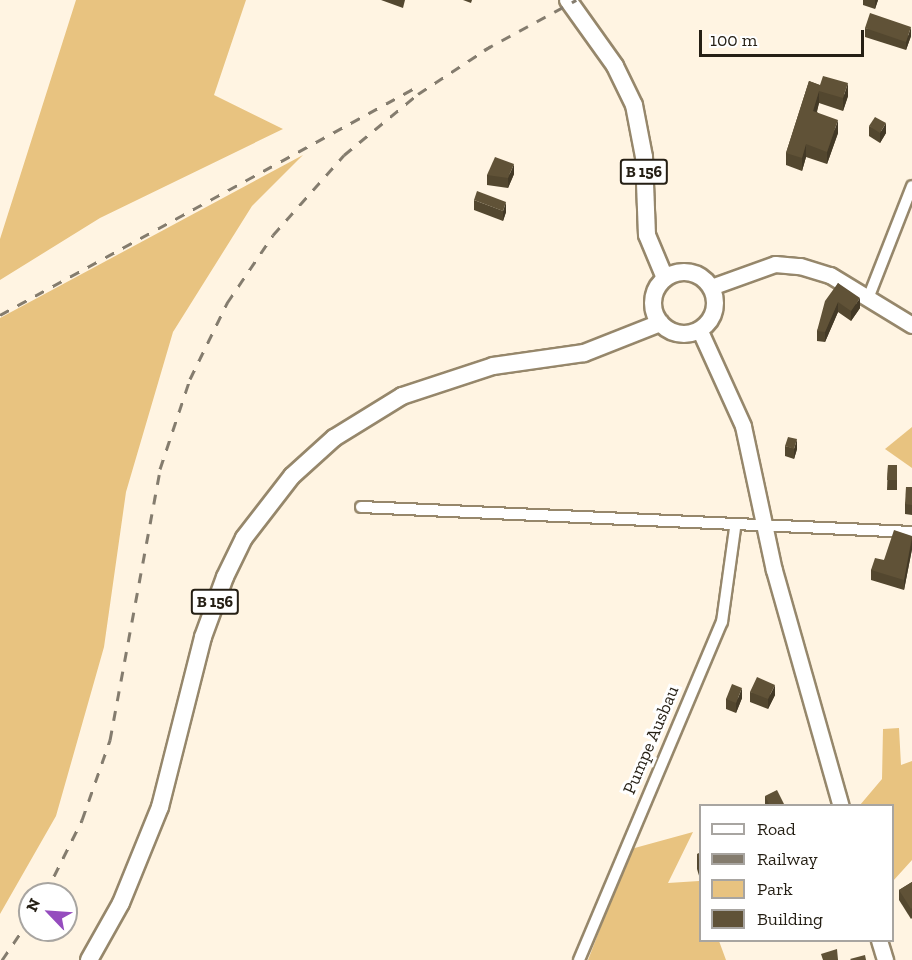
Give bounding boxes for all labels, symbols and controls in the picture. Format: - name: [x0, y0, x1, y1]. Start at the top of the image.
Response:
- scale bar: [702, 18, 867, 56]
- text: 100 m: [710, 29, 757, 51]
- road number: B 156: [618, 159, 670, 185]
- road number: B 156: [190, 589, 240, 615]
- street label: Pumpe Ausbau: [618, 682, 684, 798]
- legend: [699, 804, 894, 942]
- text: Road: [757, 818, 796, 840]
- text: Railway: [757, 848, 818, 870]
- text: Park: [757, 878, 793, 900]
- north arrow: [18, 882, 78, 942]
- text: N: [22, 896, 44, 915]
- text: Building: [757, 908, 823, 930]

